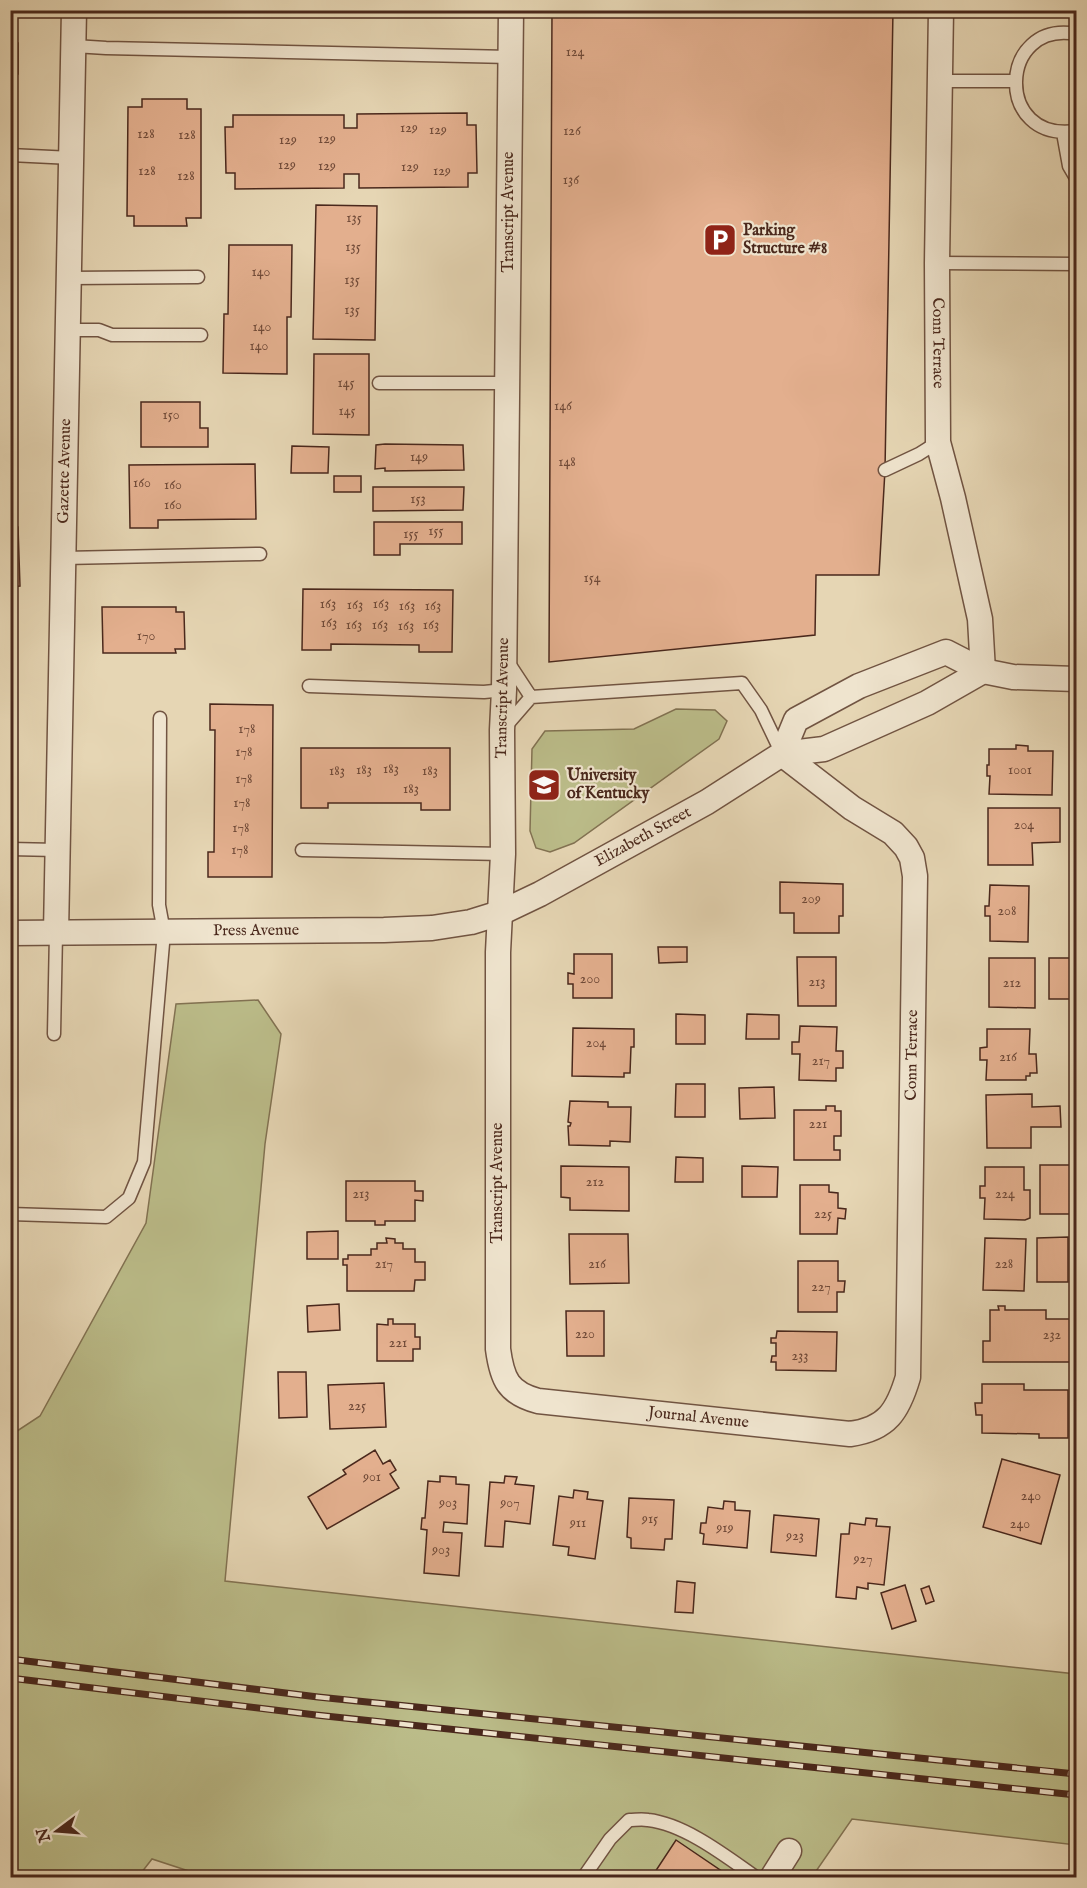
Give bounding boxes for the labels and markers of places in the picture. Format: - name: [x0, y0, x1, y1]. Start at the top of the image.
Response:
- place label: Parking Structure #8: [743, 221, 827, 259]
- parking icon: Parking Structure #8: [702, 222, 738, 258]
- place label: University of Kentucky: [566, 766, 650, 804]
- school or university icon: University of Kentucky: [526, 767, 562, 803]

